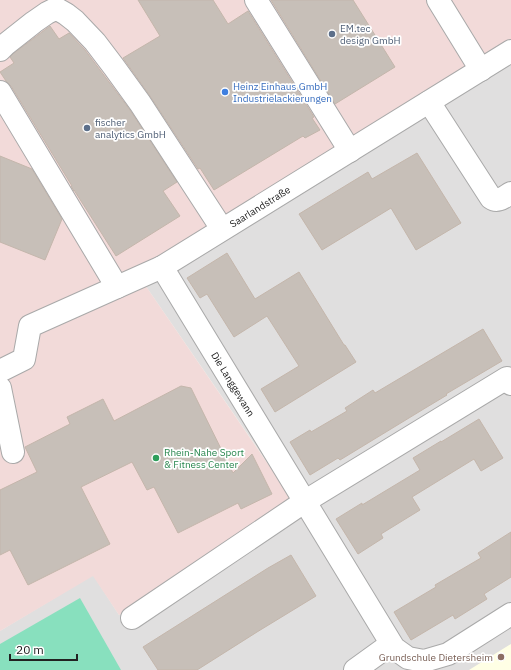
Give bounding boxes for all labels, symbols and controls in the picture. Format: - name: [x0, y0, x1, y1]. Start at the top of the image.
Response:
- place label: EM.tec design GmbH: [340, 22, 401, 47]
- marker: EM.tec design GmbH: [327, 29, 337, 39]
- place label: Heinz Einhaus GmbH Industrielackierungen: [233, 80, 332, 105]
- marker: Heinz Einhaus GmbH Industrielackierungen: [220, 87, 230, 97]
- place label: fischer analytics GmbH: [95, 116, 166, 141]
- marker: fischer analytics GmbH: [82, 123, 92, 133]
- street label: Saarlandstraße: [227, 183, 293, 230]
- street label: Die Langgewann: [209, 349, 258, 419]
- place label: Rhein-Nahe Sport & Fitness Center: [164, 446, 245, 471]
- marker: Rhein-Nahe Sport & Fitness Center: [151, 453, 161, 463]
- scale bar: [10, 636, 77, 662]
- text: 20 m: [16, 642, 44, 657]
- place label: Grundschule Dietersheim: [379, 651, 493, 664]
- marker: Grundschule Dietersheim: [496, 652, 506, 662]

